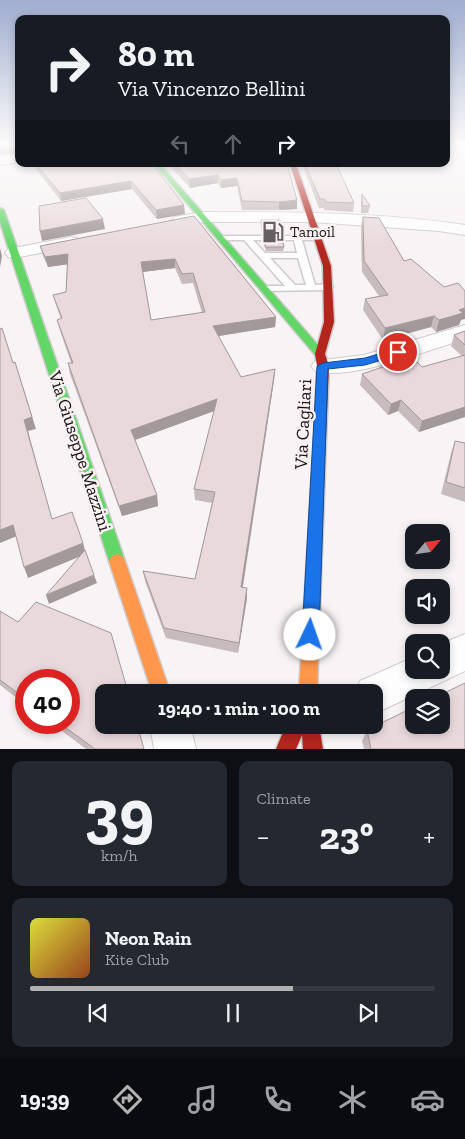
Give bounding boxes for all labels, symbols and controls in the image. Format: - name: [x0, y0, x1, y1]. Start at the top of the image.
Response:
- text: 80 m: [118, 33, 194, 75]
- icon: right: [35, 35, 100, 100]
- text: Via Vincenzo Bellini: [118, 75, 305, 102]
- icon: left: [166, 130, 194, 158]
- icon: ahead: [219, 130, 247, 158]
- icon: right: [272, 130, 300, 158]
- fuel station icon: Tamoil: [260, 219, 286, 245]
- place label: Tamoil: [290, 223, 335, 241]
- pin: [377, 331, 419, 373]
- icon: arrive: [384, 338, 412, 366]
- street label: Via Giuseppe Mazzini: [43, 367, 116, 534]
- street label: Via Cagliari: [290, 378, 316, 471]
- north arrow: [405, 524, 450, 569]
- map controls: [405, 524, 450, 734]
- button: sound: [405, 579, 450, 624]
- position arrow: [283, 608, 335, 660]
- button: search: [405, 634, 450, 679]
- speed limit sign: 40: [15, 669, 80, 734]
- button: layers: [405, 689, 450, 734]
- text: 19:40 · 1 min · 100 m: [158, 697, 320, 720]
- text: 39: [85, 774, 154, 852]
- text: Climate: [257, 789, 311, 808]
- text: 23°: [319, 813, 374, 859]
- text: −: [257, 820, 270, 853]
- text: +: [423, 820, 435, 853]
- text: km/h: [101, 846, 138, 865]
- text: Neon Rain: [105, 927, 192, 950]
- text: Kite Club: [105, 950, 169, 969]
- icon: previous: [84, 999, 112, 1027]
- icon: pause: [219, 999, 247, 1027]
- icon: next: [354, 999, 382, 1027]
- icon: directions: [110, 1082, 145, 1117]
- icon: music: [185, 1082, 220, 1117]
- icon: phone: [260, 1082, 295, 1117]
- icon: climate: [335, 1082, 370, 1117]
- icon: car: [410, 1082, 445, 1117]
- text: 19:39: [20, 1086, 70, 1113]

